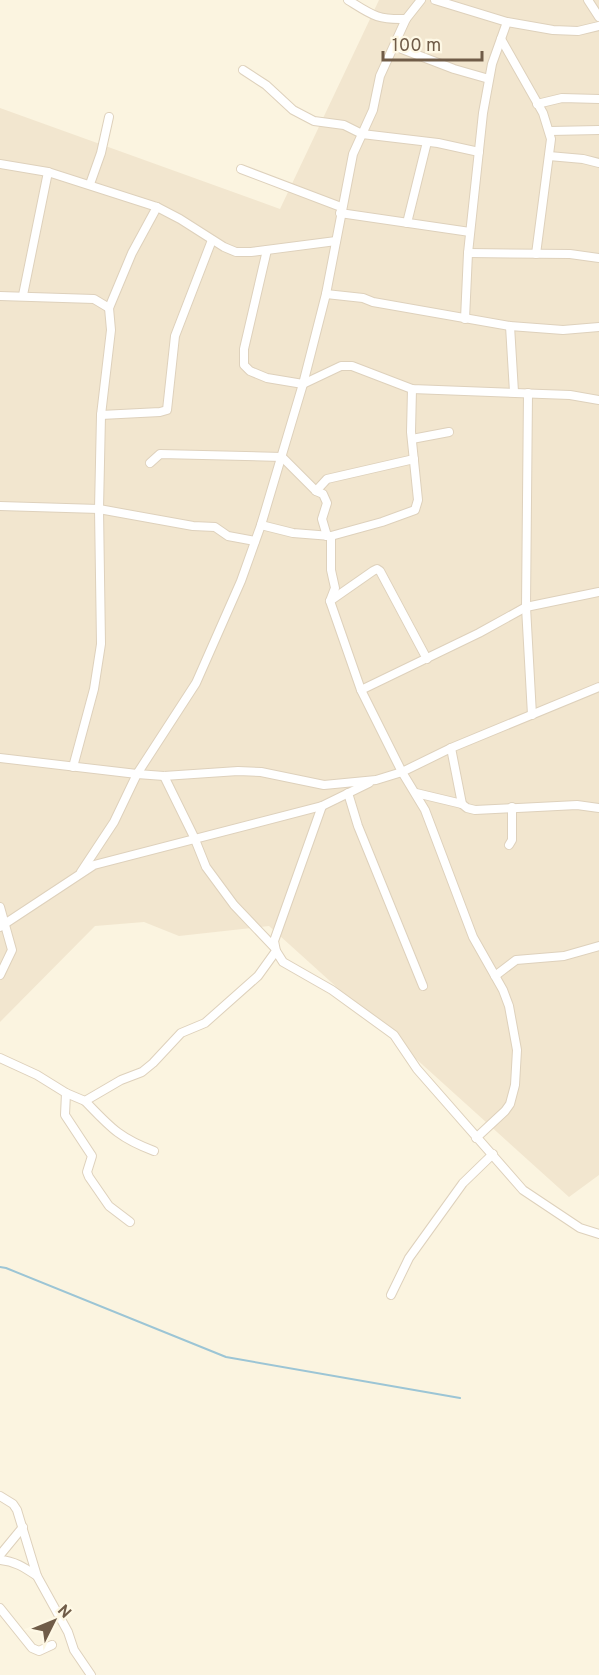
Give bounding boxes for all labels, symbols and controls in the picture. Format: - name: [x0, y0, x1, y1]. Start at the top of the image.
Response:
- scale bar: [383, 24, 482, 62]
- text: 100 m: [392, 35, 441, 58]
- north arrow: [24, 1591, 84, 1651]
- text: N: [52, 1601, 75, 1623]

